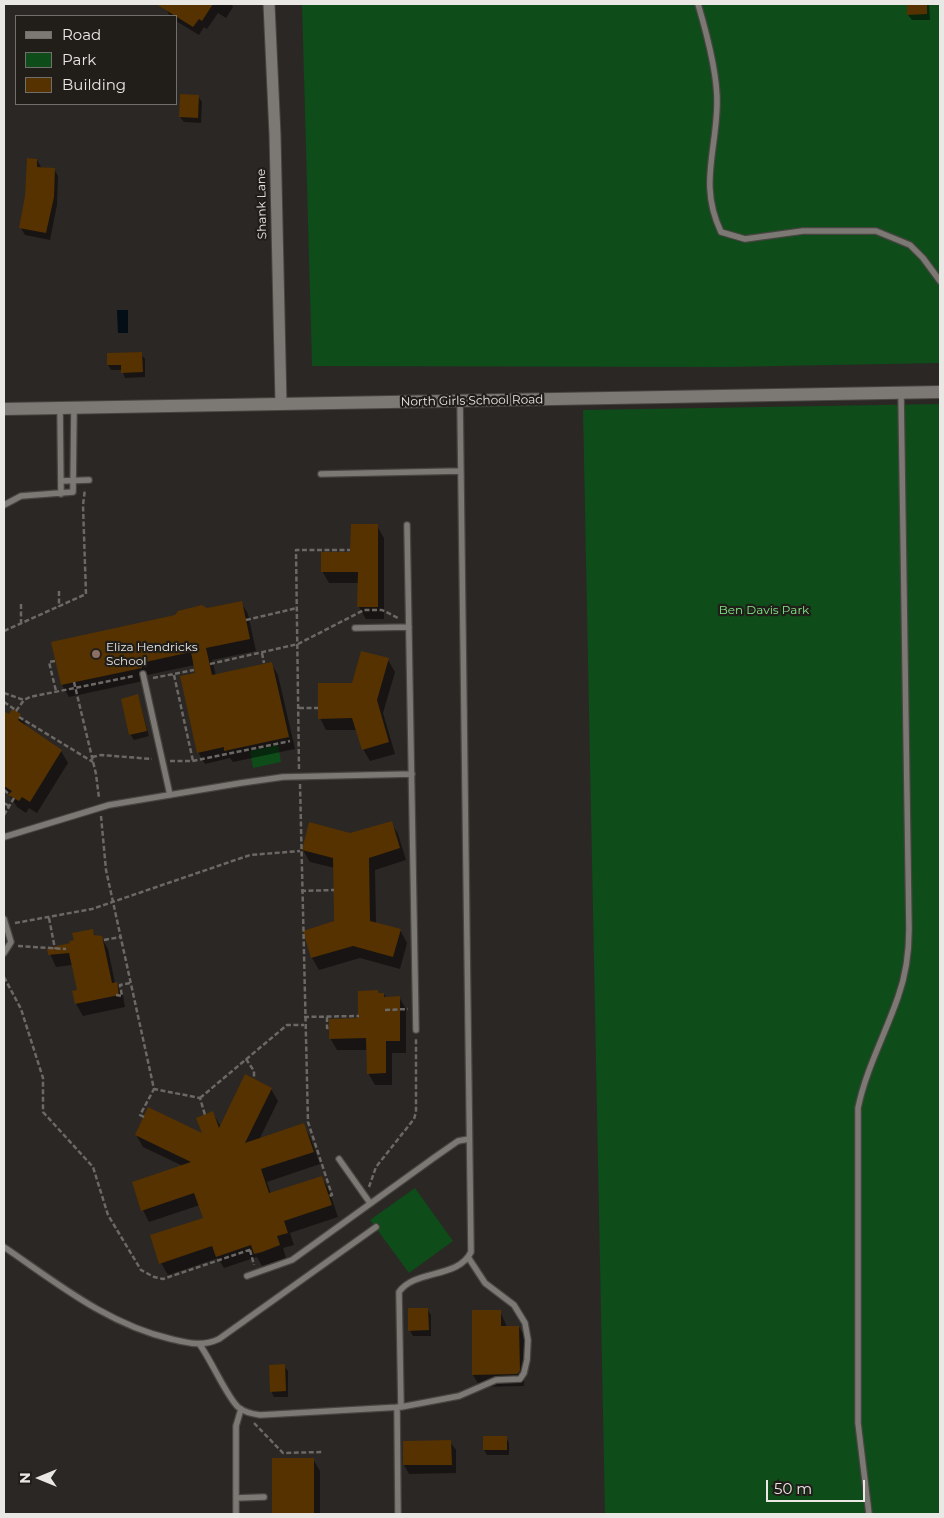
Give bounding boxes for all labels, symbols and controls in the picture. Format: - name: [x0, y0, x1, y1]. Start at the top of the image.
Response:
- legend: [15, 15, 178, 105]
- text: Road: [62, 25, 101, 44]
- text: Park: [62, 50, 96, 69]
- text: Building: [62, 75, 126, 94]
- street label: Shank Lane: [254, 169, 270, 239]
- street label: North Girls School Road: [400, 393, 544, 409]
- park label: Ben Davis Park: [719, 603, 809, 617]
- place label: Eliza Hendricks School: [106, 640, 198, 668]
- marker: Eliza Hendricks School: [90, 648, 102, 660]
- north arrow: [15, 1453, 65, 1503]
- scale bar: [769, 1470, 868, 1502]
- text: N: [16, 1472, 34, 1484]
- text: 50 m: [774, 1479, 812, 1498]

